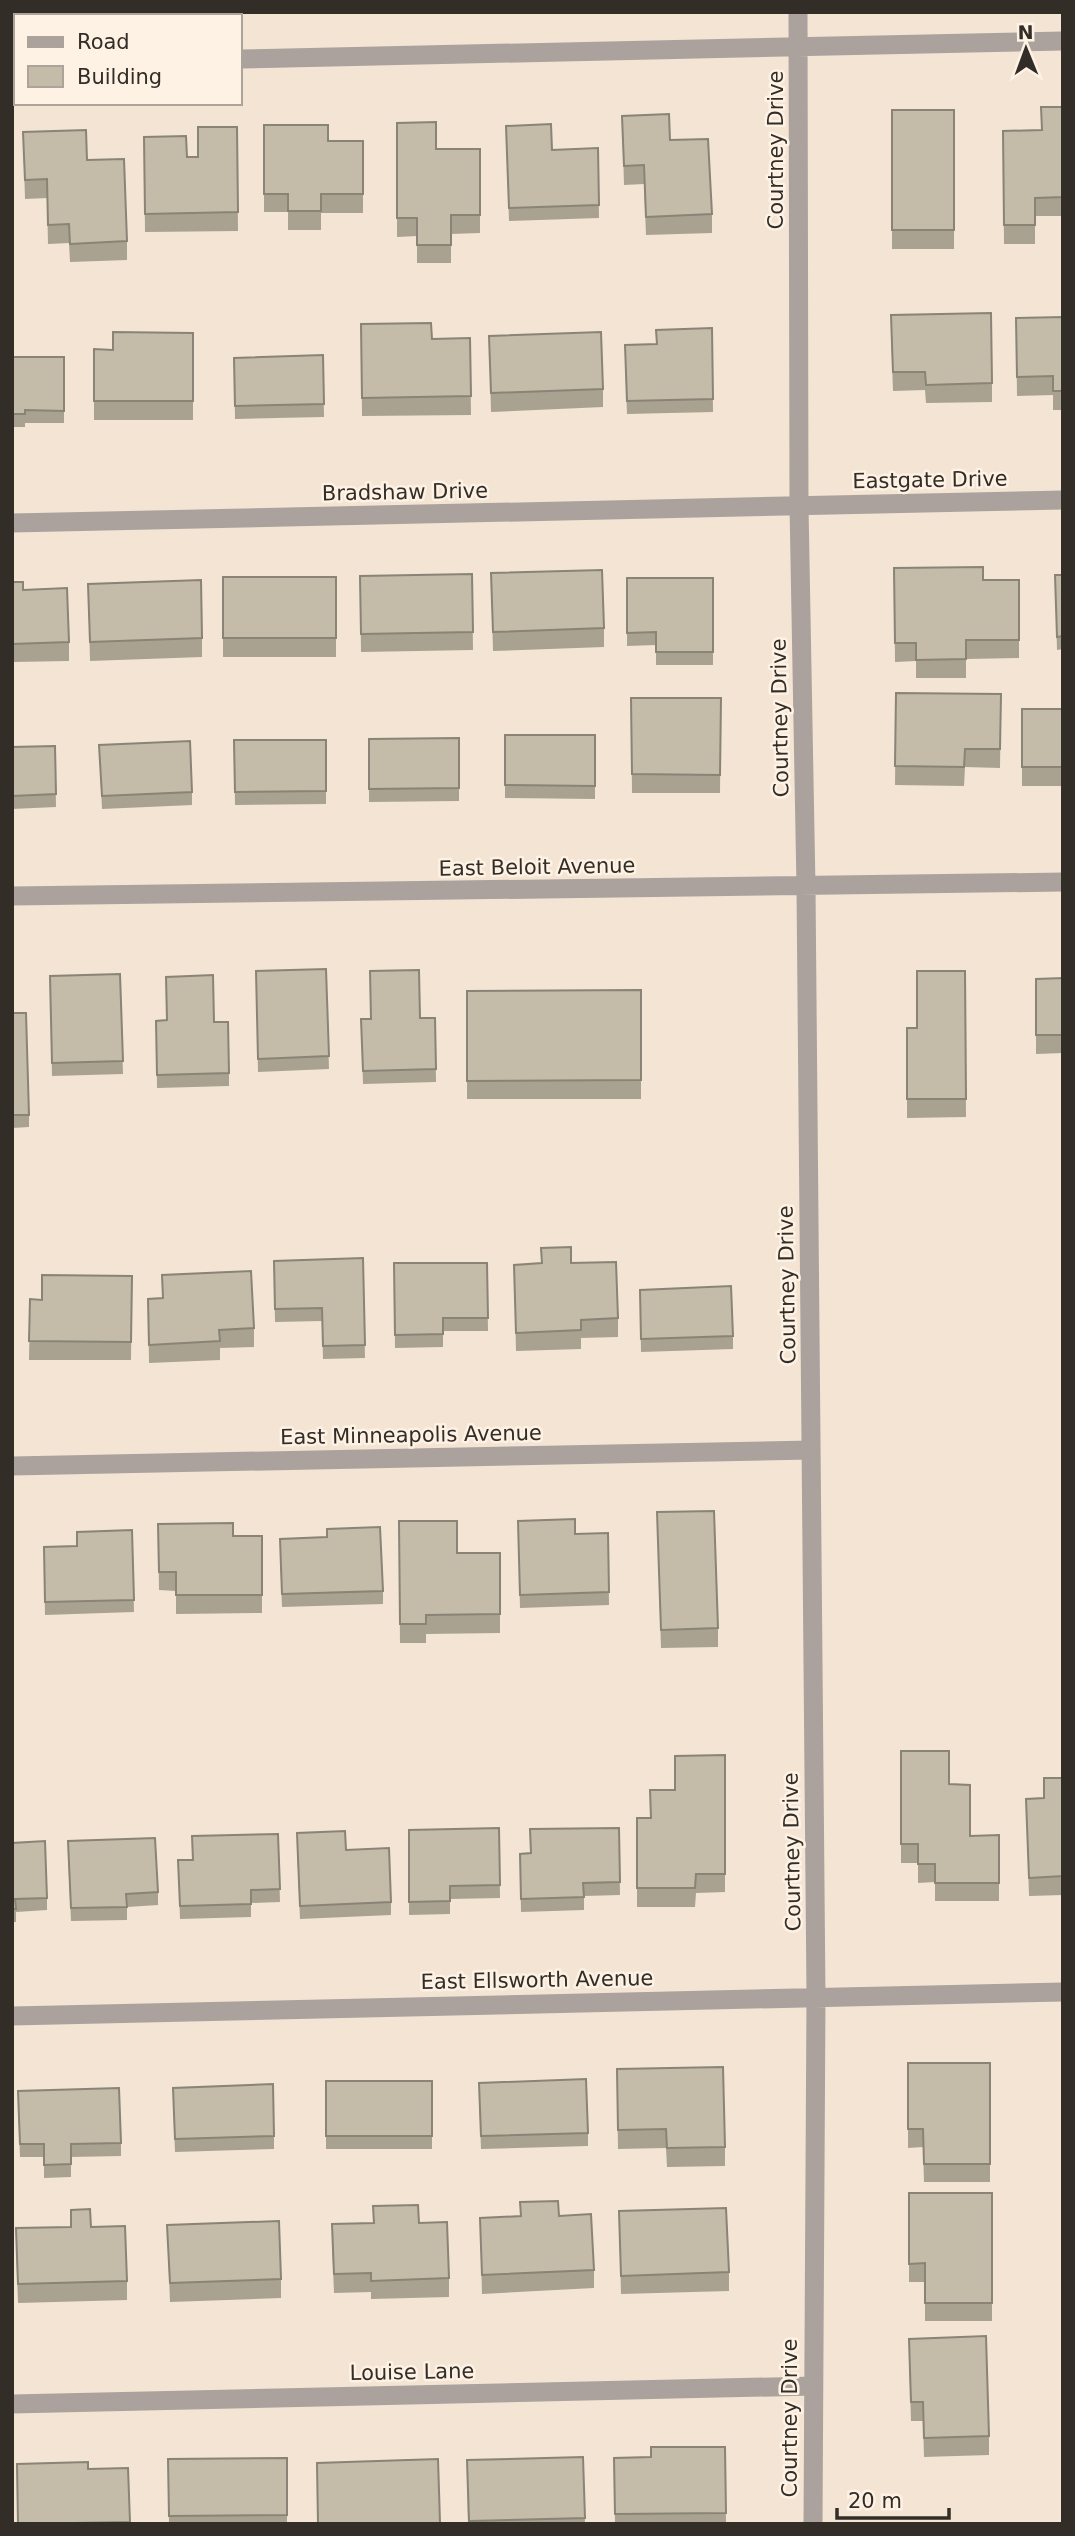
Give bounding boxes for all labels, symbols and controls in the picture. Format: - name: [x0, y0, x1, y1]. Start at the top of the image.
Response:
- legend: [14, 14, 242, 105]
- north arrow: [991, 14, 1061, 84]
- text: N: [1018, 21, 1034, 43]
- text: Road: [77, 30, 130, 54]
- text: Building: [77, 65, 162, 89]
- street label: Courtney Drive: [764, 70, 788, 230]
- street label: Eastgate Drive: [852, 467, 1008, 493]
- street label: Bradshaw Drive: [322, 479, 488, 505]
- street label: Courtney Drive: [767, 638, 793, 798]
- street label: East Beloit Avenue: [438, 853, 636, 881]
- street label: Courtney Drive: [774, 1205, 800, 1365]
- street label: East Minneapolis Avenue: [280, 1421, 542, 1449]
- street label: Courtney Drive: [779, 1772, 805, 1932]
- street label: East Ellsworth Avenue: [420, 1966, 654, 1994]
- street label: Courtney Drive: [778, 2338, 802, 2498]
- street label: Louise Lane: [349, 2359, 475, 2385]
- scale bar: [837, 2476, 949, 2520]
- text: 20 m: [848, 2489, 902, 2513]

